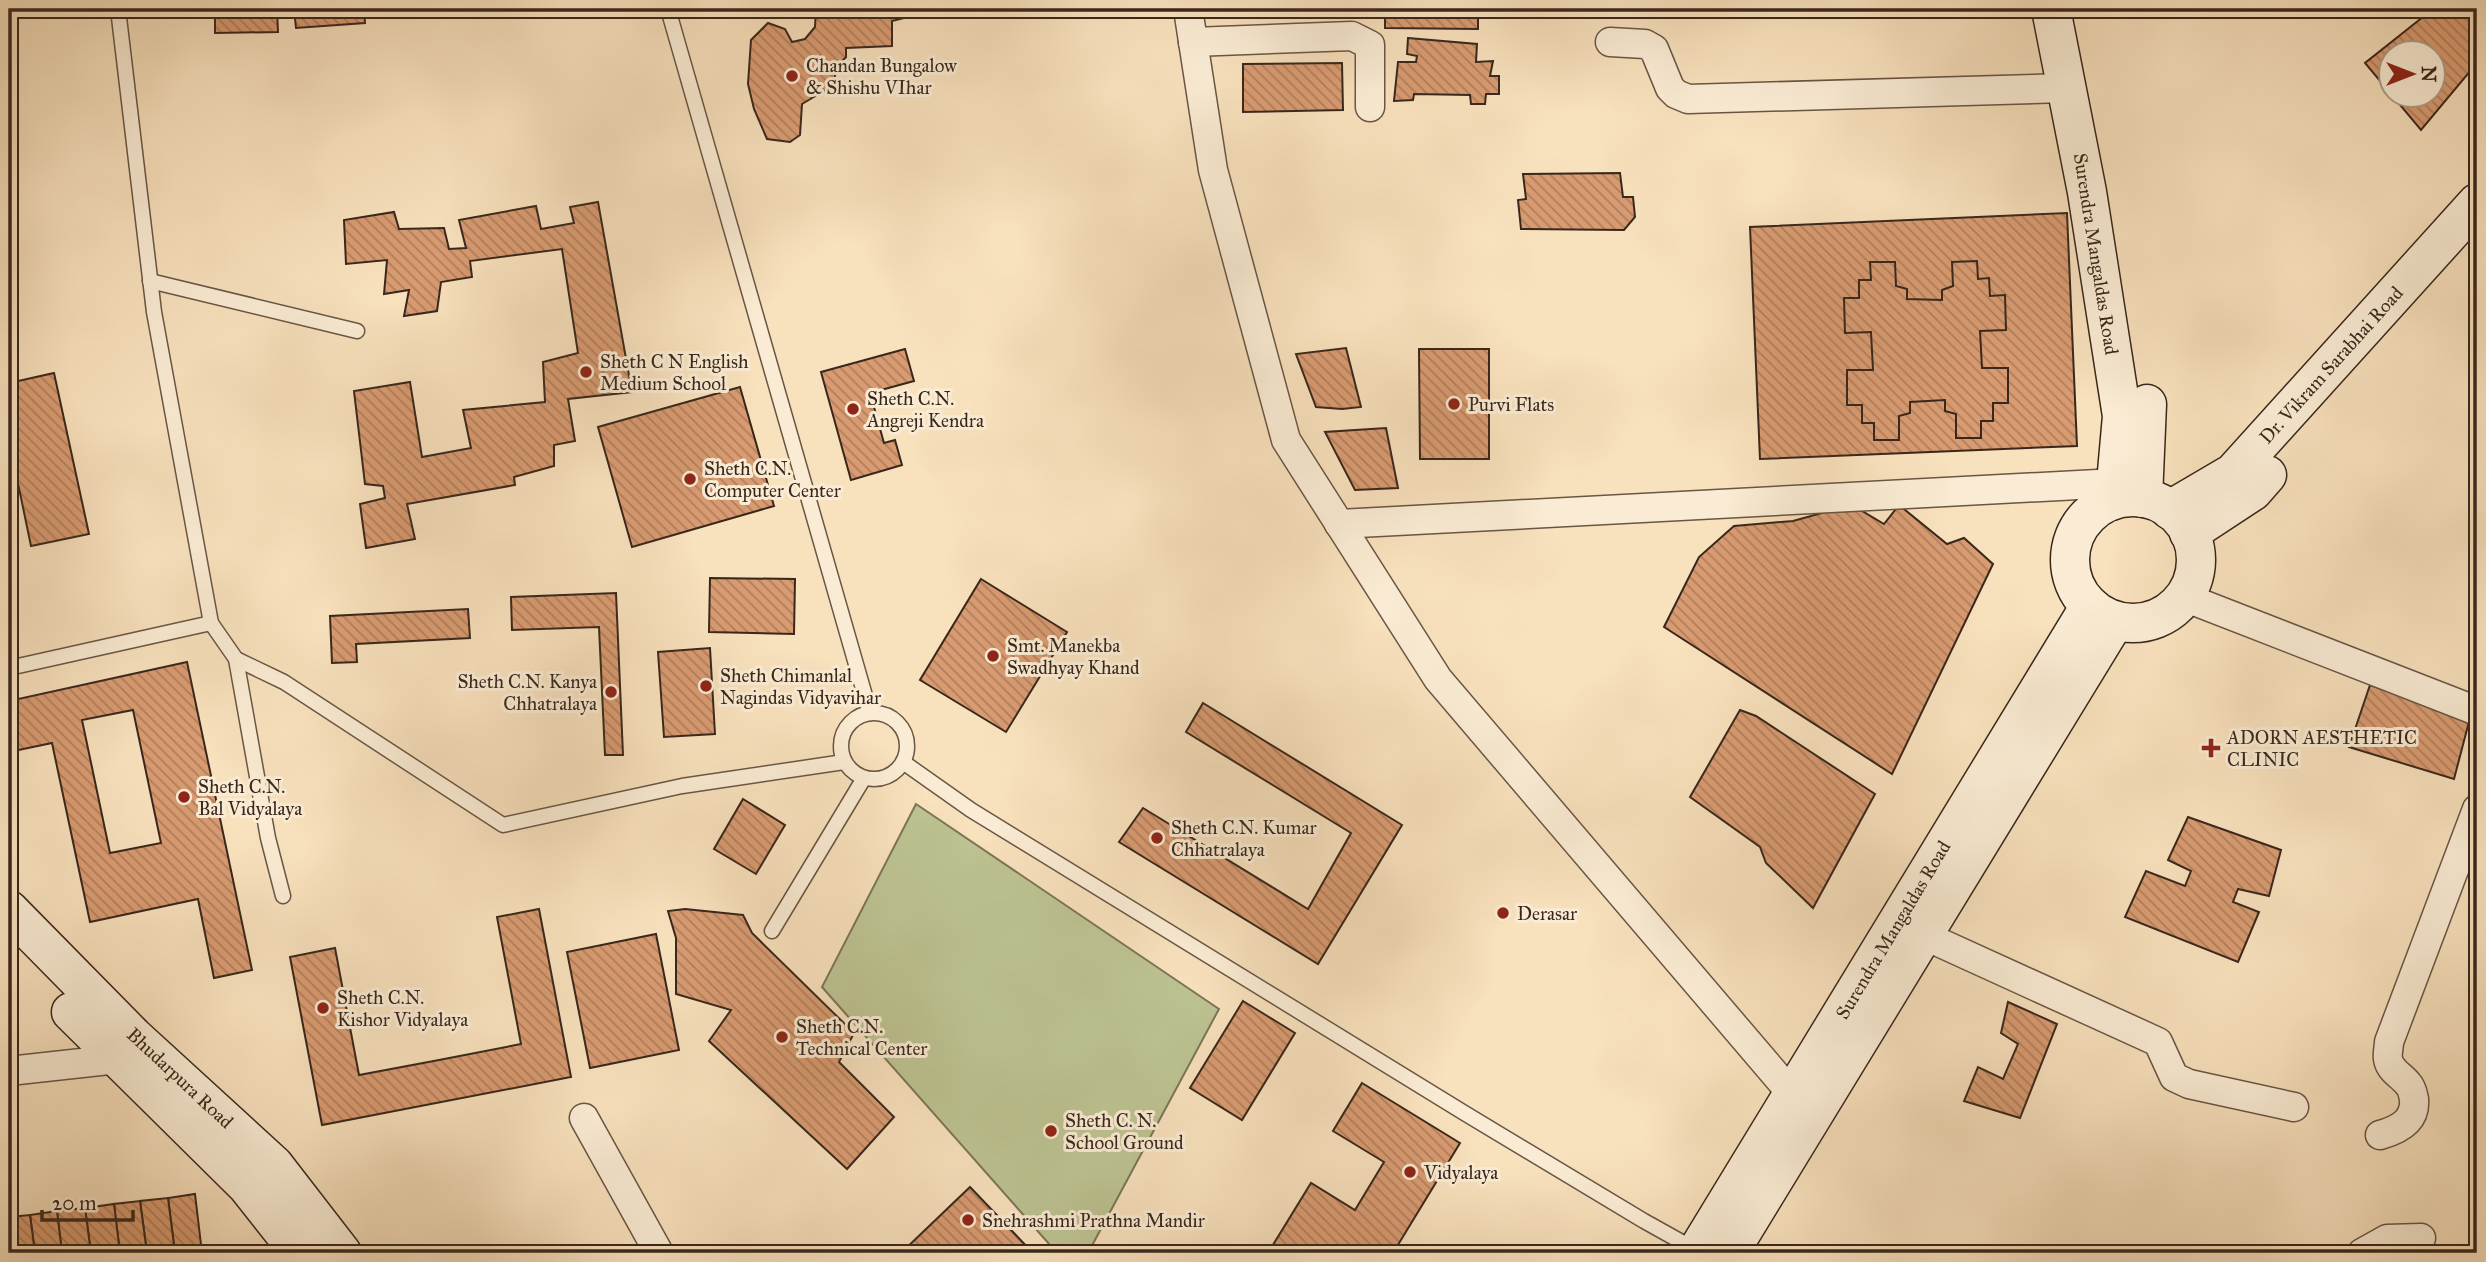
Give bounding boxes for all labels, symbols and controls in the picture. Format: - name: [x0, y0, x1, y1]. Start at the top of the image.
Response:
- north arrow: [2378, 38, 2448, 108]
- place label: Chandan Bungalow & Shishu VIhar: [806, 54, 957, 99]
- text: N: [2417, 66, 2440, 82]
- marker: Chandan Bungalow & Shishu VIhar: [784, 68, 800, 84]
- street label: Surendra Mangaldas Road: [2068, 151, 2123, 357]
- street label: Dr. Vikram Sarabhai Road: [2254, 281, 2408, 448]
- place label: Sheth C N English Medium School: [600, 350, 749, 395]
- marker: Sheth C N English Medium School: [578, 364, 594, 380]
- place label: Sheth C.N. Angreji Kendra: [866, 387, 985, 433]
- place label: Purvi Flats: [1468, 393, 1554, 416]
- marker: Purvi Flats: [1446, 396, 1462, 412]
- marker: Sheth C.N. Angreji Kendra: [845, 401, 861, 417]
- place label: Sheth C.N. Computer Center: [704, 457, 842, 502]
- marker: Sheth C.N. Computer Center: [682, 471, 698, 487]
- place label: Smt. Manekba Swadhyay Khand: [1007, 634, 1140, 679]
- marker: Smt. Manekba Swadhyay Khand: [985, 648, 1001, 664]
- place label: Sheth Chimanlal Nagindas Vidyavihar: [720, 664, 882, 710]
- place label: Sheth C.N. Kanya Chhatralaya: [457, 670, 598, 715]
- marker: Sheth Chimanlal Nagindas Vidyavihar: [698, 678, 714, 694]
- marker: Sheth C.N. Kanya Chhatralaya: [603, 684, 619, 700]
- place label: ADORN AESTHETIC CLINIC: [2226, 726, 2417, 771]
- marker: ADORN AESTHETIC CLINIC: [2201, 738, 2221, 758]
- place label: Sheth C.N. Bal Vidyalaya: [198, 775, 303, 820]
- marker: Sheth C.N. Bal Vidyalaya: [176, 789, 192, 805]
- place label: Sheth C.N. Kumar Chhatralaya: [1171, 816, 1318, 861]
- marker: Sheth C.N. Kumar Chhatralaya: [1149, 830, 1165, 846]
- street label: Surendra Mangaldas Road: [1831, 836, 1956, 1024]
- place label: Derasar: [1517, 902, 1578, 925]
- marker: Derasar: [1495, 905, 1511, 921]
- place label: Sheth C.N. Kishor Vidyalaya: [337, 986, 469, 1031]
- marker: Sheth C.N. Kishor Vidyalaya: [315, 1000, 331, 1016]
- place label: Sheth C.N. Technical Center: [796, 1015, 928, 1060]
- street label: Bhudarpura Road: [122, 1023, 238, 1134]
- marker: Sheth C.N. Technical Center: [774, 1029, 790, 1045]
- place label: Sheth C. N. School Ground: [1065, 1109, 1184, 1154]
- marker: Sheth C. N. School Ground: [1043, 1123, 1059, 1139]
- place label: Vidyalaya: [1423, 1161, 1499, 1184]
- marker: Vidyalaya: [1402, 1164, 1418, 1180]
- scale bar: [42, 1178, 133, 1222]
- text: 20 m: [52, 1190, 97, 1216]
- place label: Snehrashmi Prathna Mandir: [982, 1209, 1206, 1232]
- marker: Snehrashmi Prathna Mandir: [960, 1212, 976, 1228]

